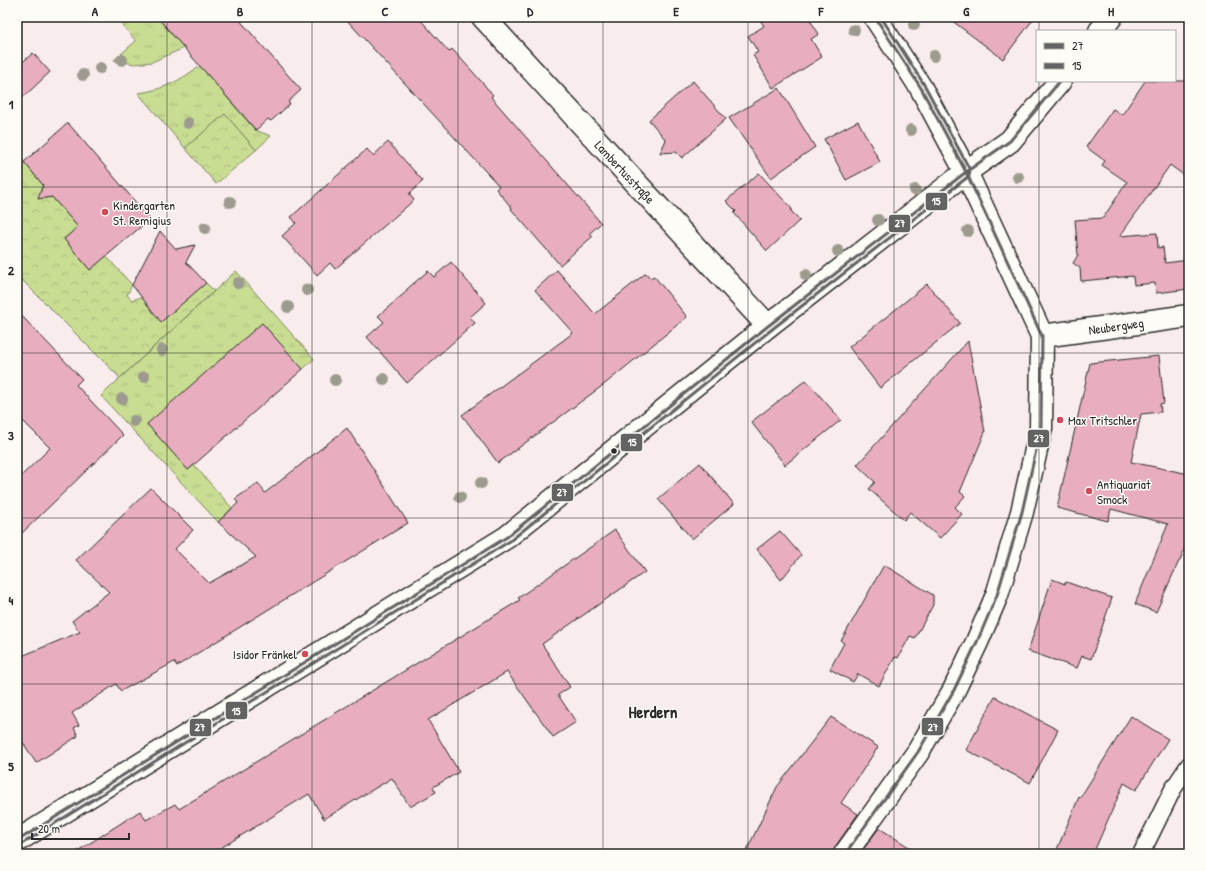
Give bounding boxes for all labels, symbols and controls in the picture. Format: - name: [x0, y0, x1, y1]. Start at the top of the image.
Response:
- text: A: [92, 2, 99, 20]
- text: B: [237, 2, 244, 20]
- text: C: [381, 2, 389, 20]
- text: D: [527, 2, 534, 20]
- text: E: [673, 2, 679, 20]
- text: F: [818, 2, 825, 20]
- text: G: [963, 2, 970, 20]
- text: H: [1108, 2, 1114, 20]
- legend: [1036, 30, 1176, 82]
- text: 27: [1072, 37, 1084, 54]
- text: 15: [1072, 57, 1081, 74]
- text: 1: [9, 95, 14, 113]
- street label: Lambertusstraße: [591, 136, 659, 208]
- line badge: 15: [925, 192, 948, 211]
- text: 15: [932, 194, 941, 208]
- place label: Kindergarten St. Remigius: [113, 196, 175, 229]
- marker: Kindergarten St. Remigius: [100, 207, 110, 217]
- line badge: 27: [888, 214, 911, 233]
- text: 27: [895, 216, 906, 230]
- text: 2: [8, 261, 15, 279]
- street label: Neubergweg: [1087, 313, 1145, 339]
- place label: Max Tritschler: [1068, 411, 1137, 429]
- marker: Max Tritschler: [1055, 415, 1065, 425]
- text: 3: [8, 426, 14, 444]
- line badge: 27: [1027, 429, 1050, 448]
- text: 27: [1034, 431, 1045, 445]
- line badge: 15: [620, 433, 643, 452]
- text: 15: [628, 435, 637, 449]
- unlabelled marker: [609, 446, 619, 456]
- place label: Antiquariat Smock: [1097, 475, 1151, 508]
- line badge: 27: [551, 483, 574, 502]
- text: 27: [557, 485, 568, 499]
- marker: Antiquariat Smock: [1084, 486, 1094, 496]
- text: 4: [9, 591, 14, 609]
- place label: Isidor Fränkel: [233, 645, 298, 663]
- marker: Isidor Fränkel: [300, 649, 310, 659]
- district label: Herdern: [629, 700, 678, 723]
- line badge: 15: [225, 701, 248, 720]
- text: 15: [232, 704, 241, 718]
- line badge: 27: [921, 717, 944, 736]
- line badge: 27: [189, 718, 212, 737]
- text: 27: [195, 720, 206, 734]
- text: 27: [928, 720, 939, 734]
- text: 5: [8, 757, 14, 775]
- scale bar: [32, 815, 129, 841]
- text: 20 m: [38, 820, 60, 837]

